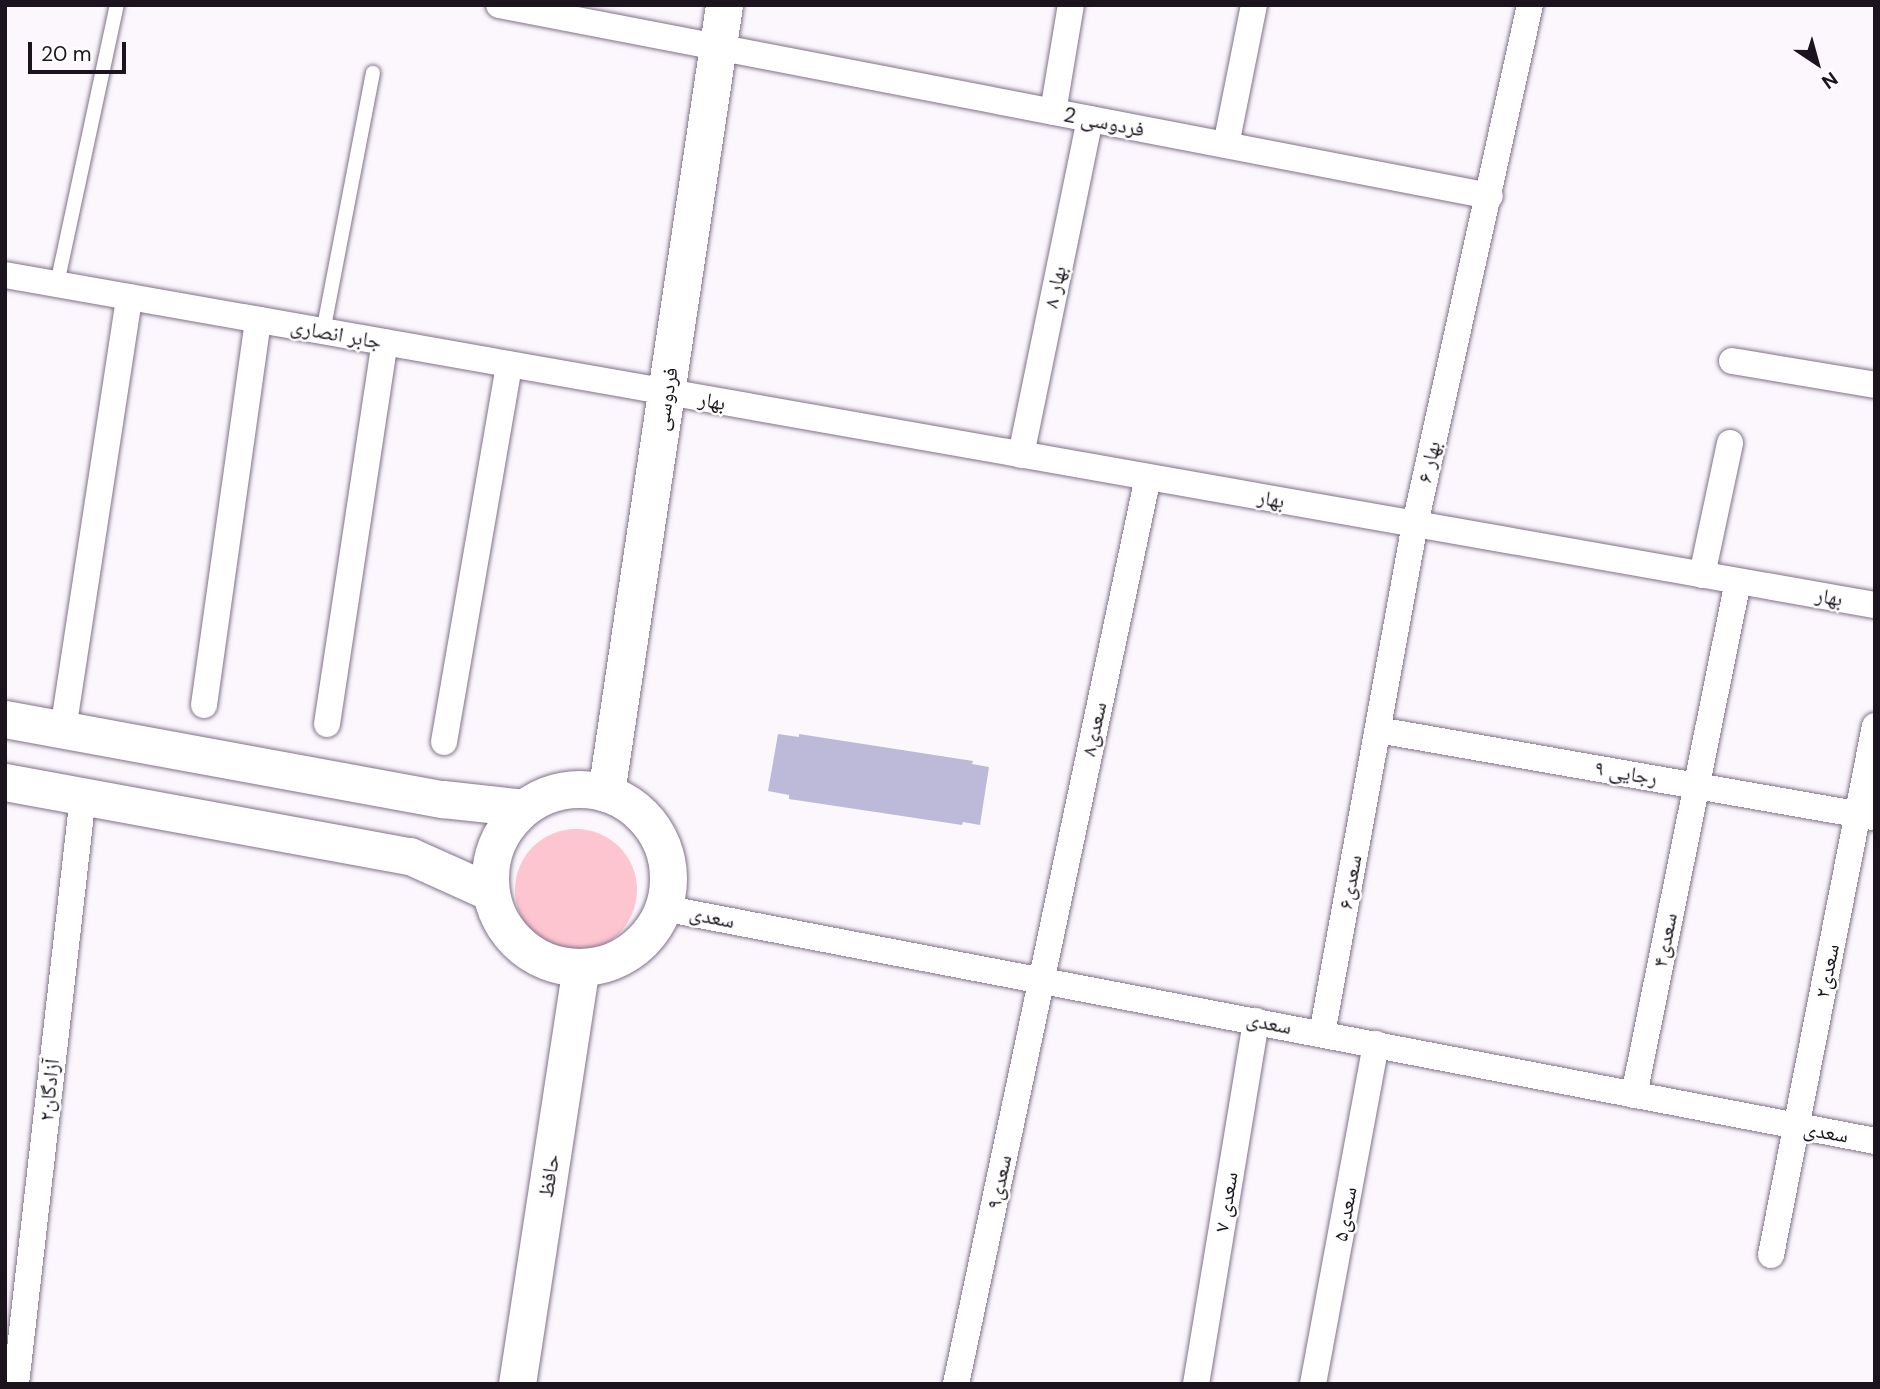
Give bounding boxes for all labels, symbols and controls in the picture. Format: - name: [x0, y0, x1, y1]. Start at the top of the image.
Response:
- scale bar: [32, 28, 130, 72]
- north arrow: [1782, 28, 1852, 98]
- text: 20 m: [41, 40, 92, 68]
- text: N: [1817, 66, 1843, 95]
- street label: فردوسی 2: [1061, 102, 1147, 142]
- street label: بهار ۸: [1038, 264, 1072, 310]
- street label: جابر انصاری: [289, 314, 383, 354]
- street label: فردوسی: [649, 365, 683, 433]
- street label: بهار: [696, 386, 728, 416]
- street label: بهار ۶: [1412, 439, 1446, 485]
- street label: بهار: [1255, 484, 1287, 514]
- street label: بهار: [1813, 582, 1845, 612]
- street label: سعدی۸: [1076, 700, 1112, 758]
- street label: رجایی ۹: [1593, 755, 1659, 791]
- street label: سعدی۶: [1333, 853, 1367, 911]
- street label: سعدی: [687, 900, 737, 934]
- street label: سعدی۴: [1647, 911, 1683, 969]
- street label: سعدی۲: [1809, 942, 1845, 1000]
- street label: سعدی: [1244, 1006, 1294, 1040]
- street label: آزادگان۲: [33, 1058, 65, 1122]
- street label: سعدی: [1801, 1116, 1851, 1148]
- street label: حافظ: [533, 1152, 565, 1200]
- street label: سعدی۹: [981, 1153, 1017, 1211]
- street label: سعدی ۷: [1209, 1170, 1243, 1234]
- street label: سعدی۵: [1328, 1185, 1362, 1243]

